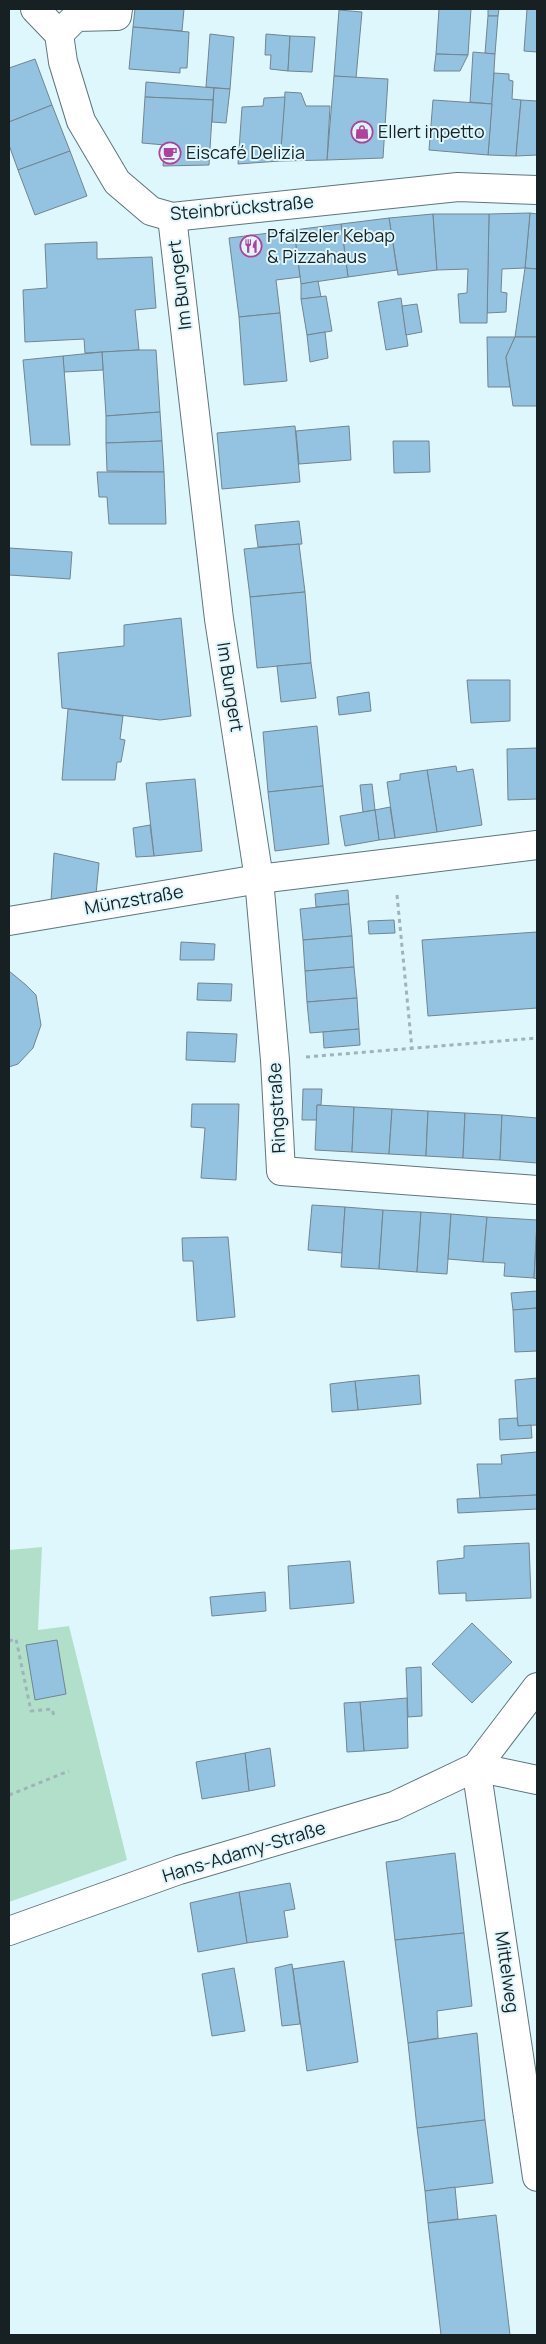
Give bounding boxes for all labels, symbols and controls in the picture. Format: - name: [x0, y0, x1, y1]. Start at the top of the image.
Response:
- place label: Ellert inpetto: [378, 119, 485, 143]
- shop icon: Ellert inpetto: [350, 120, 374, 144]
- place label: Eiscafé Delizia: [186, 140, 305, 164]
- cafe icon: Eiscafé Delizia: [158, 141, 182, 165]
- street label: Steinbrückstraße: [169, 189, 315, 225]
- place label: Pfalzeler Kebap & Pizzahaus: [267, 223, 395, 268]
- restaurant icon: Pfalzeler Kebap & Pizzahaus: [239, 234, 263, 258]
- street label: Im Bungert: [162, 239, 196, 331]
- street label: Im Bungert: [212, 640, 250, 733]
- street label: Münzstraße: [82, 879, 185, 920]
- street label: Ringstraße: [262, 1062, 290, 1154]
- street label: Hans-Adamy-Straße: [159, 1815, 328, 1887]
- street label: Mittelweg: [490, 1930, 526, 2014]

